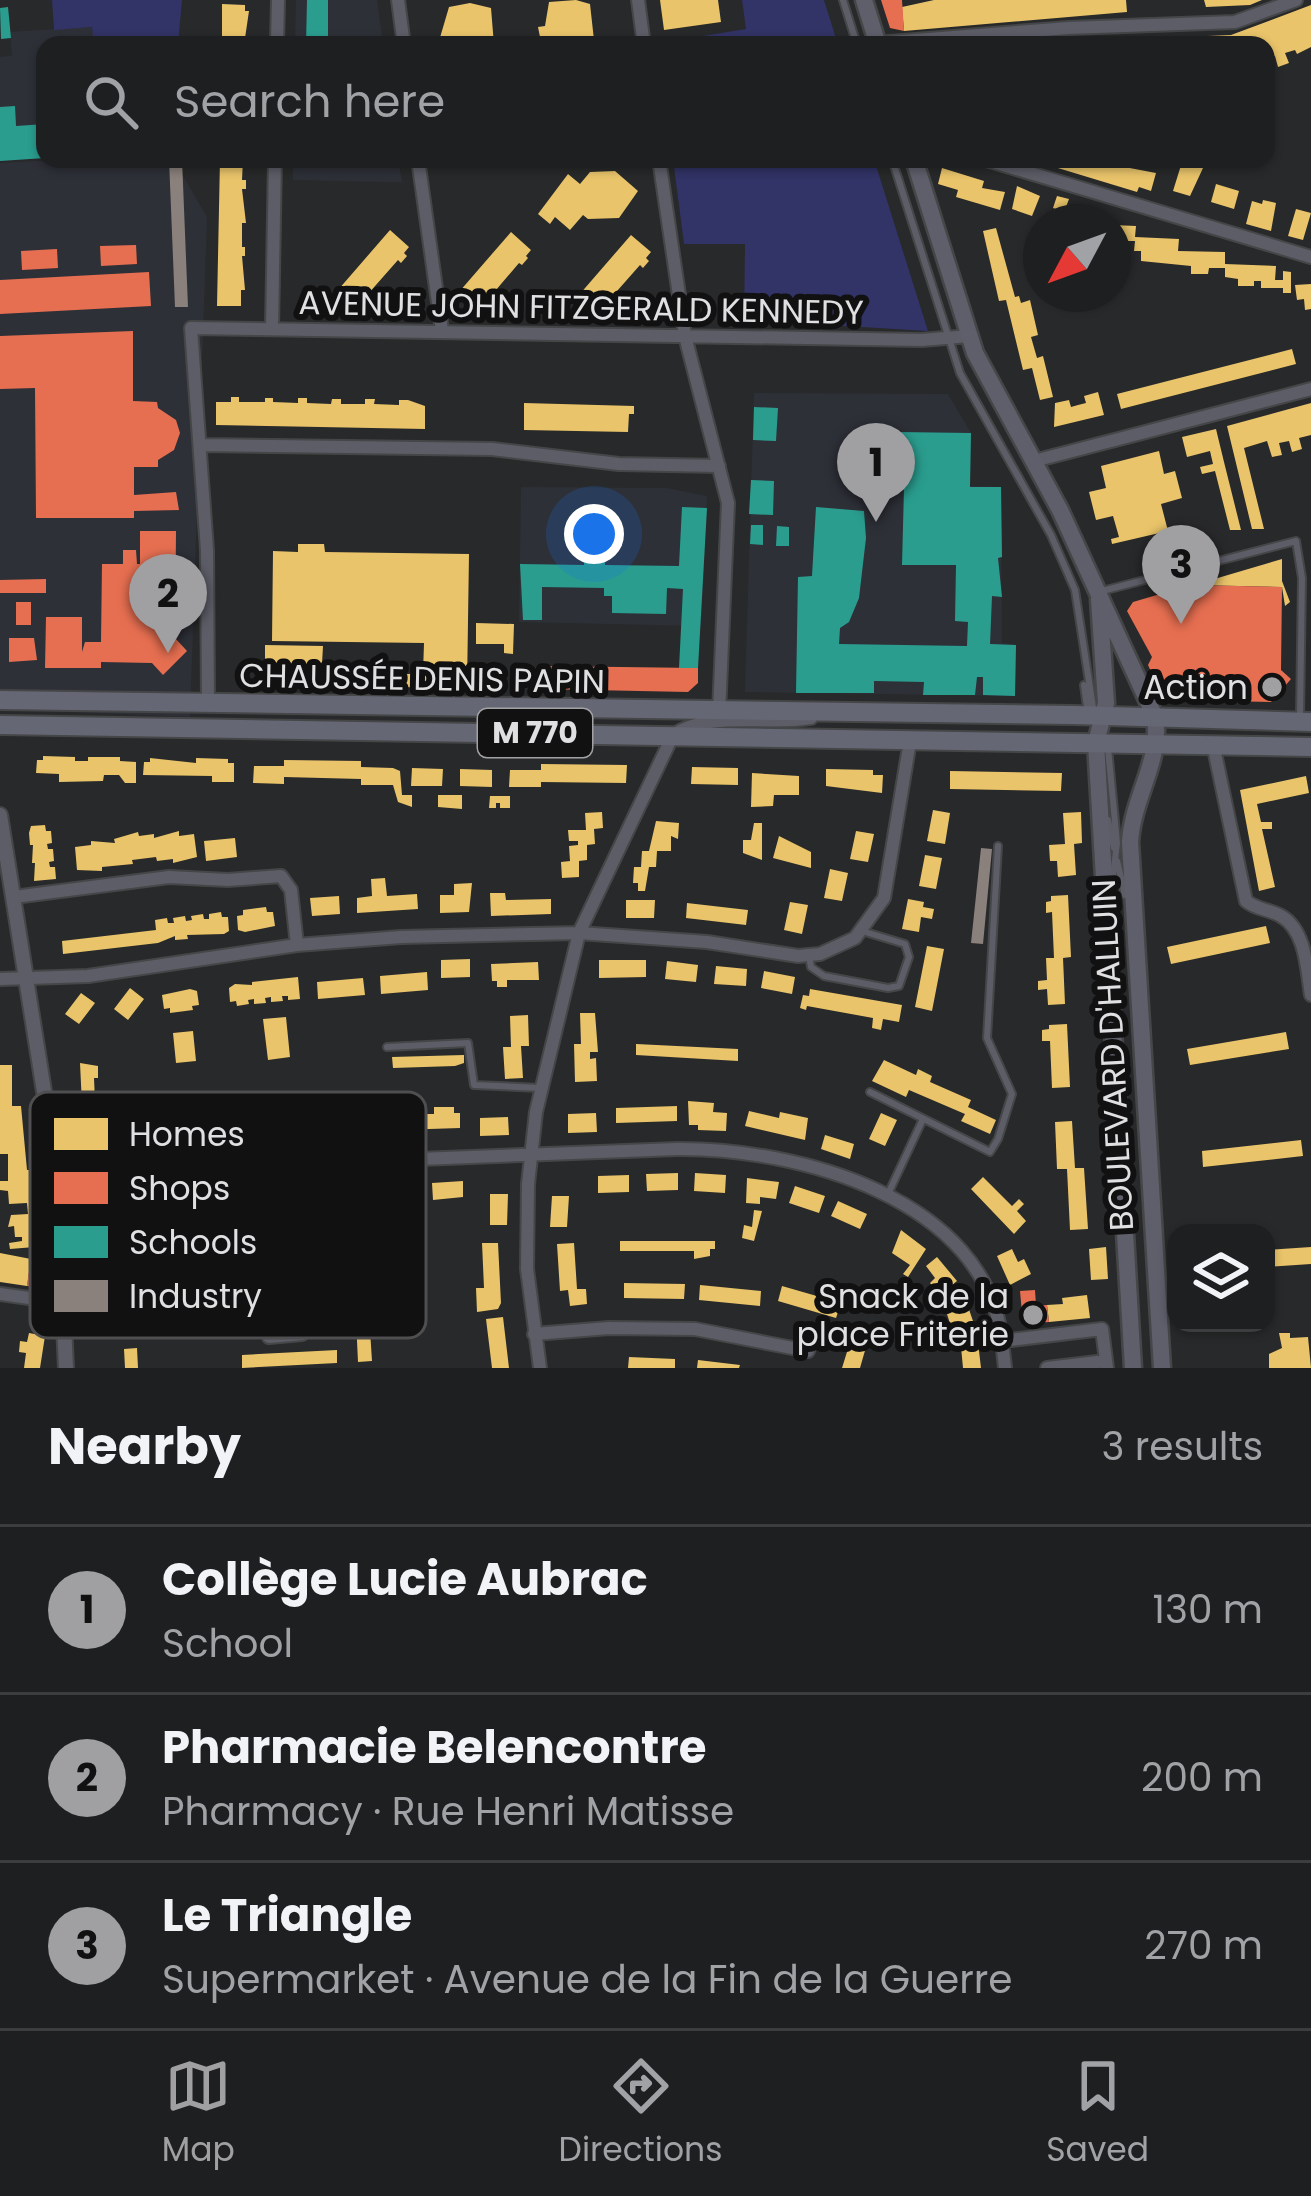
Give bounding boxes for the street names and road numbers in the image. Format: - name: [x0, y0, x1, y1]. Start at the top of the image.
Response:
- street label: AVENUE JOHN FITZGERALD KENNEDY: [298, 279, 864, 336]
- street label: CHAUSSÉE DENIS PAPIN: [239, 652, 605, 705]
- road number: M 770: [478, 709, 592, 757]
- street label: BOULEVARD D'HALLUIN: [1080, 878, 1145, 1232]

